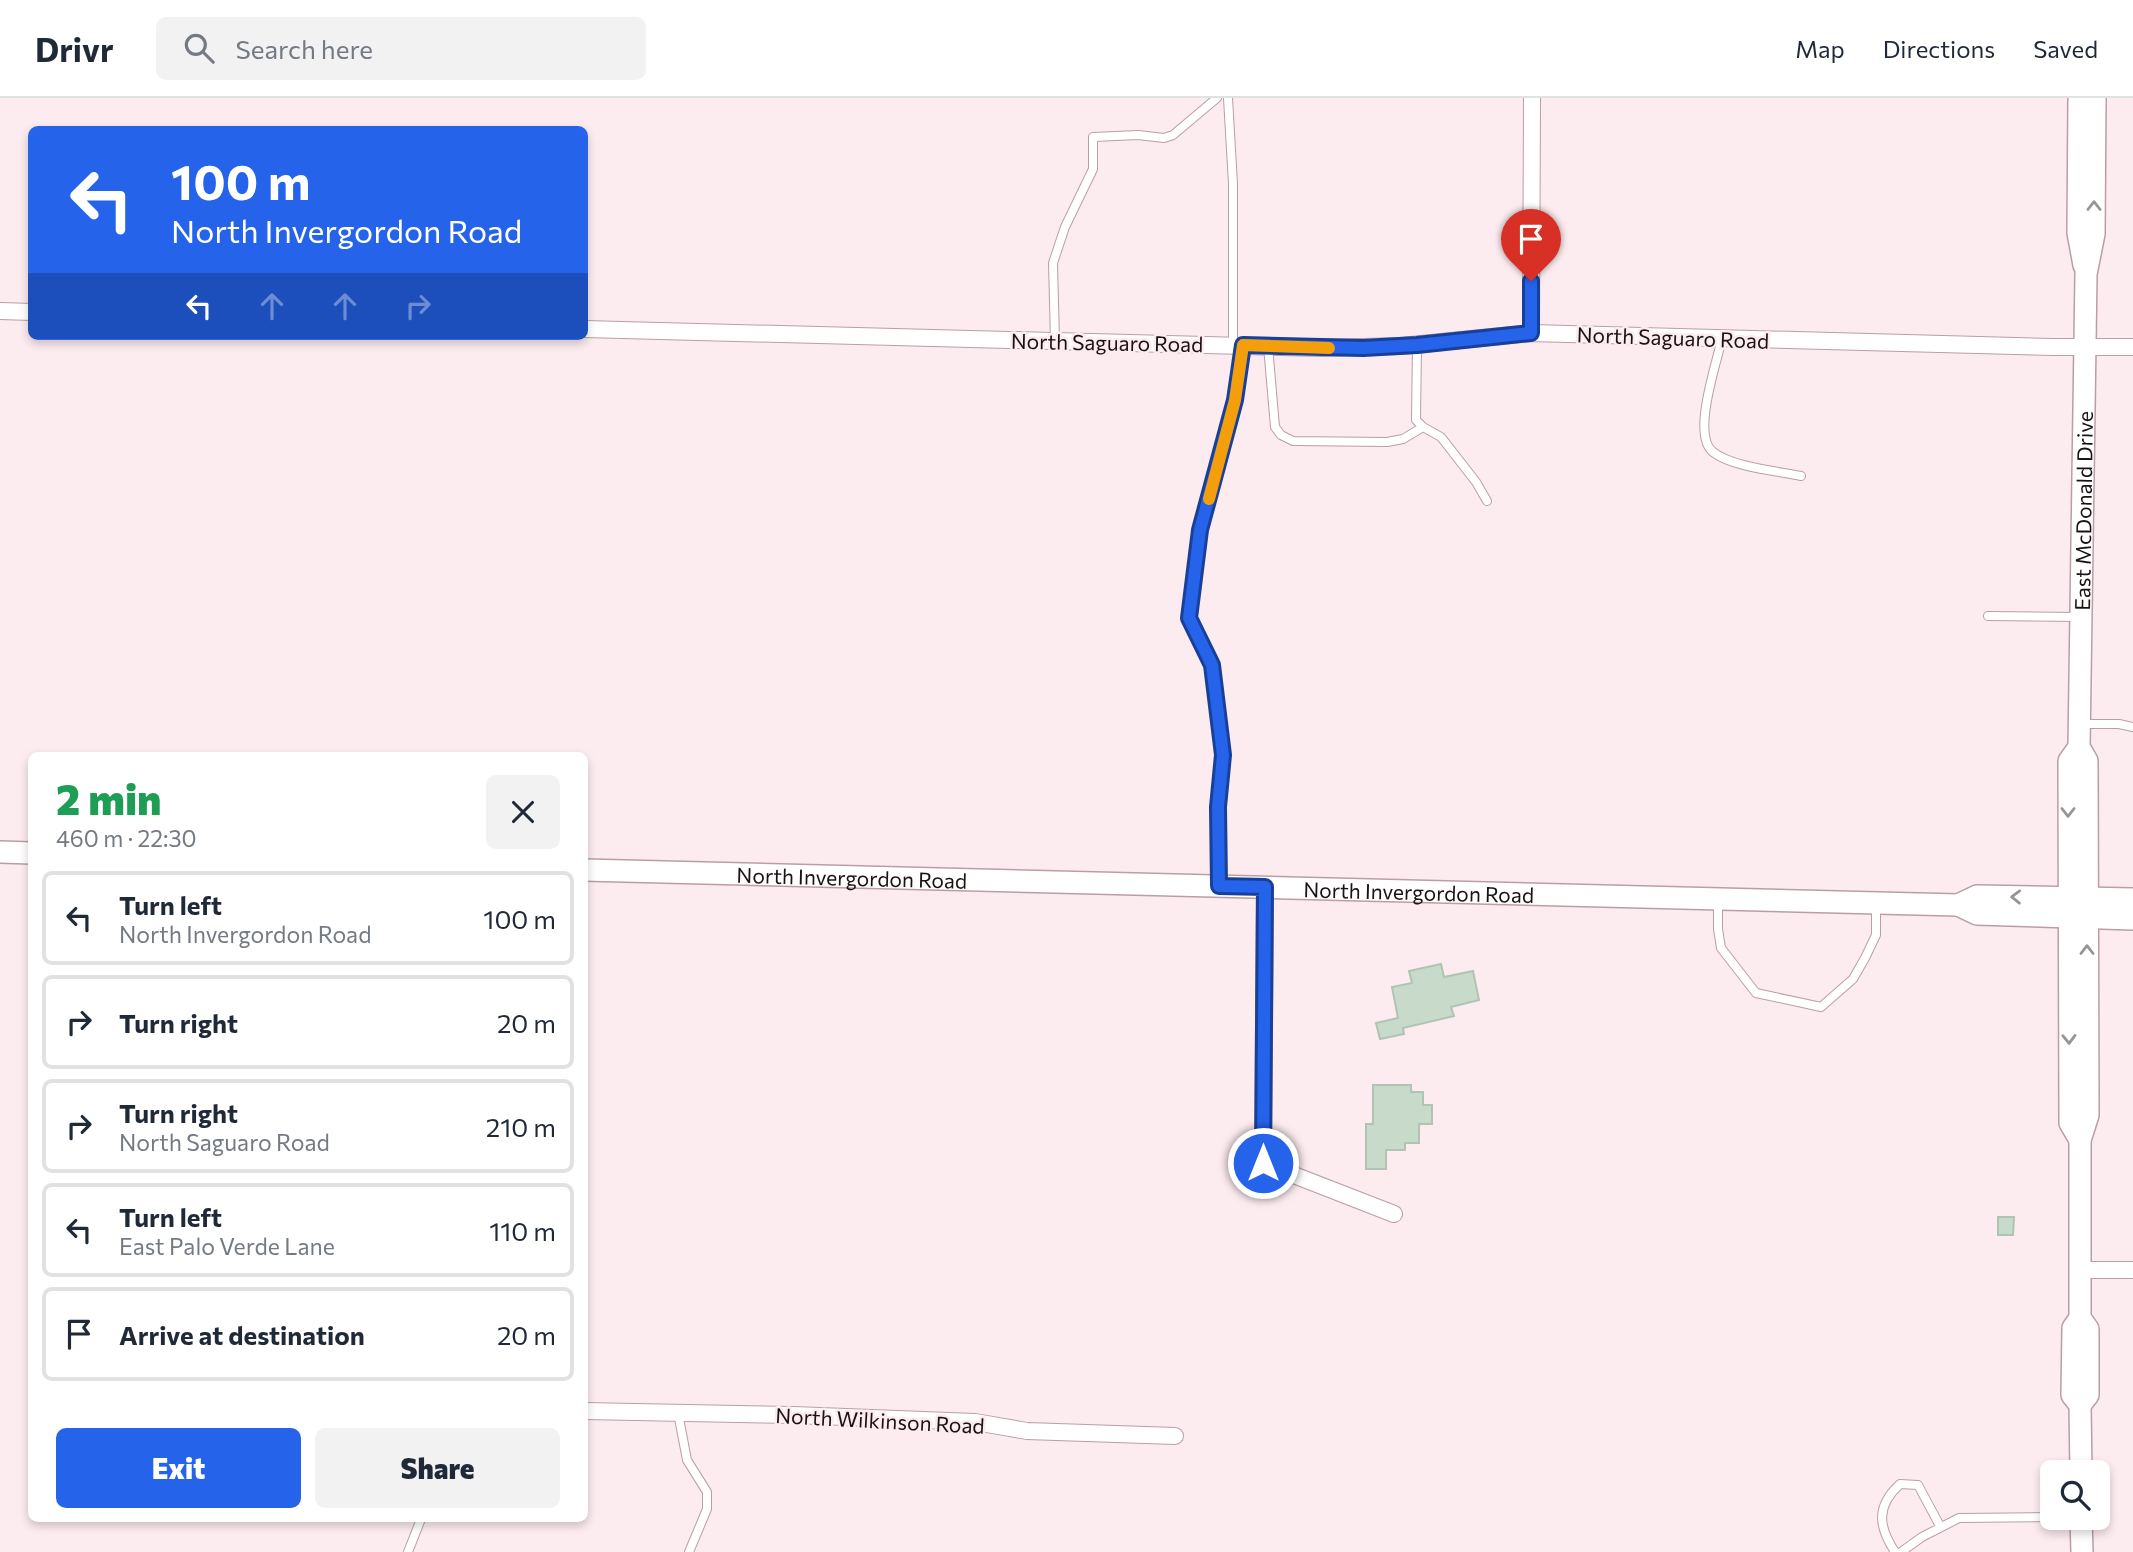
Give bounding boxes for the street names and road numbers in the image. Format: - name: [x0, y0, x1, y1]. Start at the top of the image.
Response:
- street label: North Saguaro Road: [1576, 321, 1770, 353]
- street label: North Saguaro Road: [1011, 328, 1203, 356]
- street label: East McDonald Drive: [2069, 411, 2096, 611]
- street label: North Invergordon Road: [736, 861, 968, 892]
- street label: North Invergordon Road: [1303, 876, 1534, 907]
- street label: North Wilkinson Road: [775, 1402, 985, 1438]

